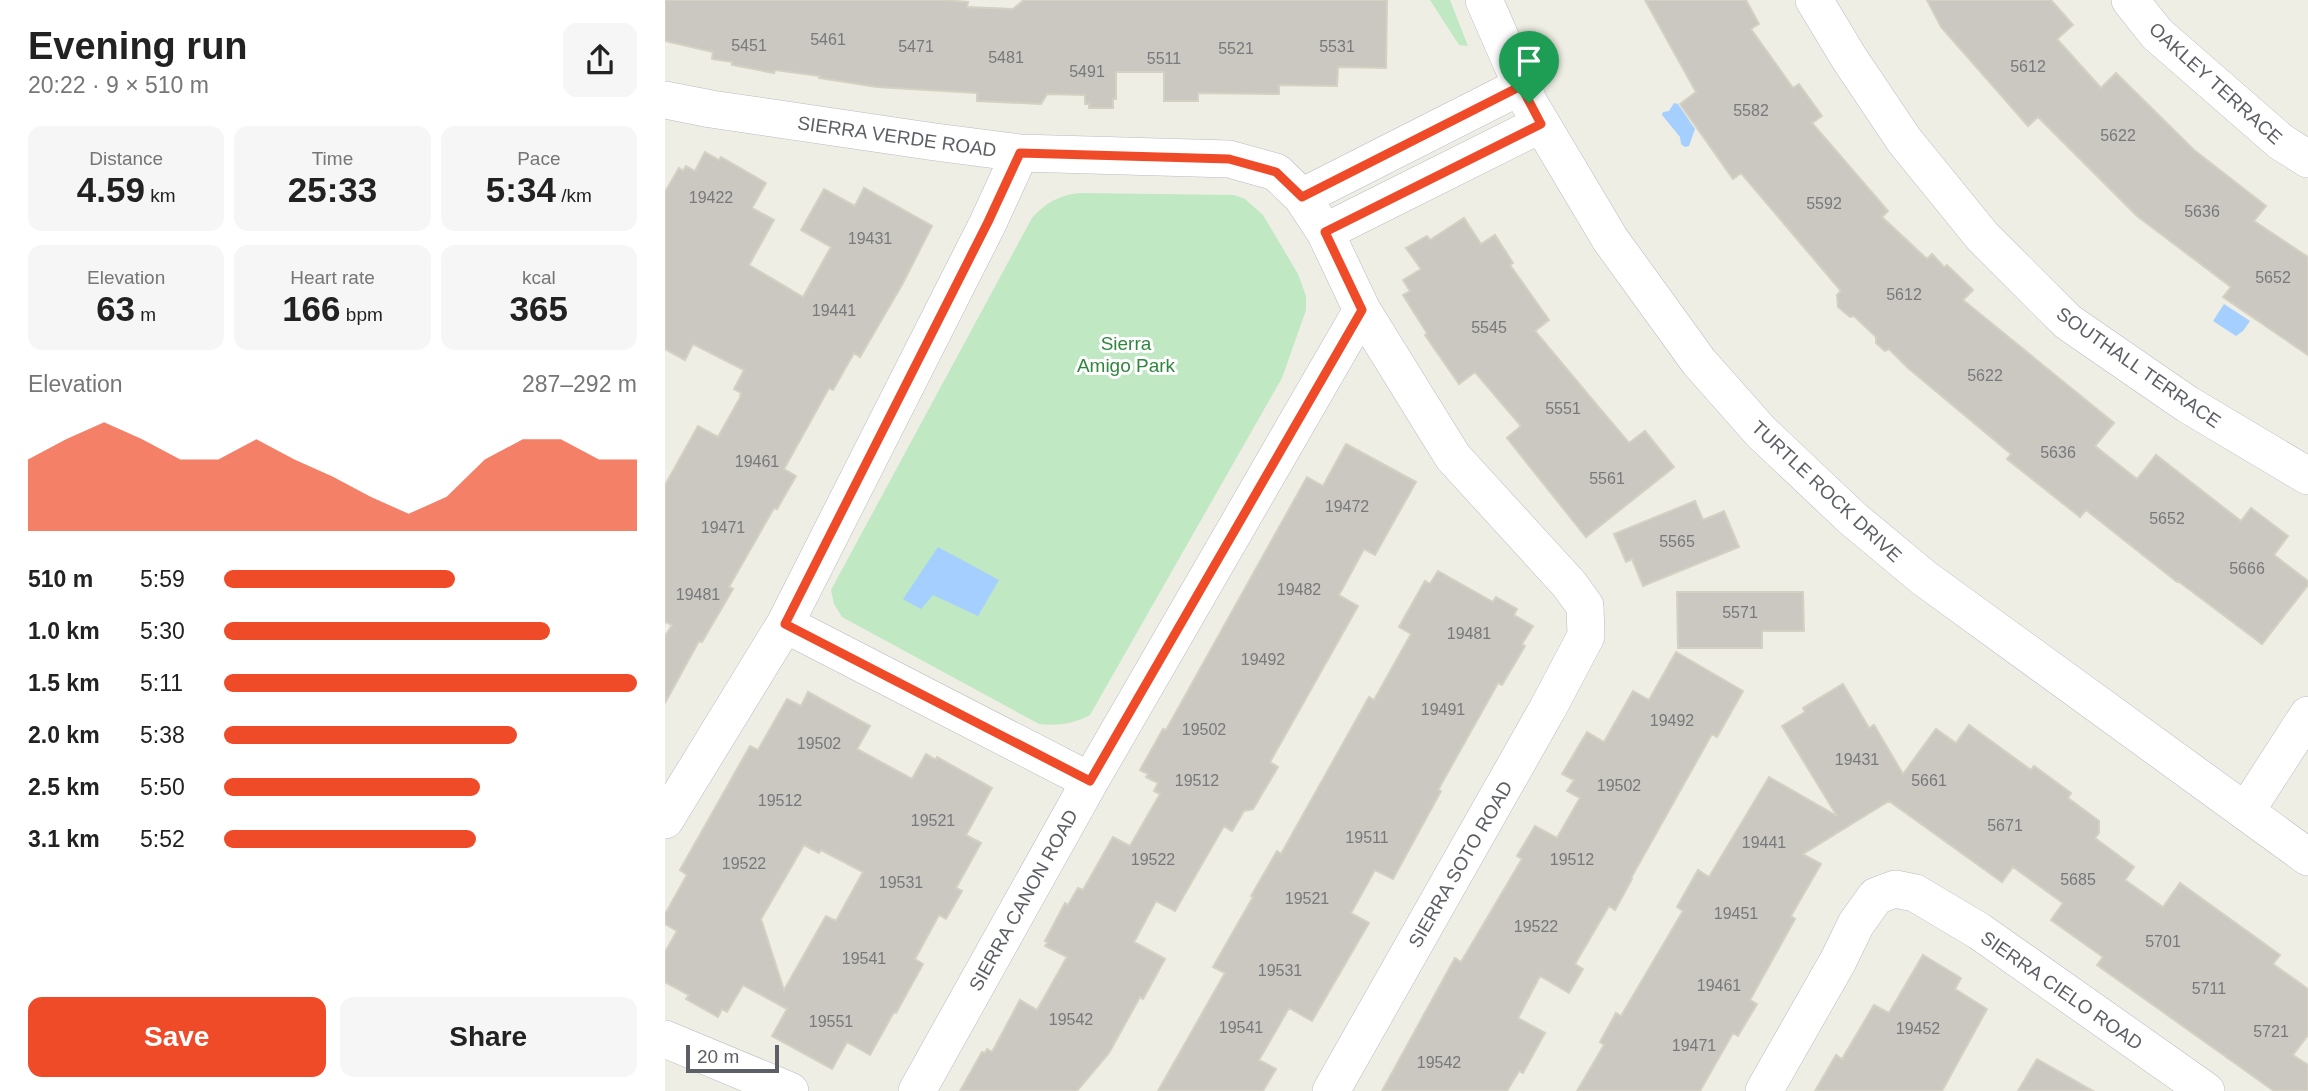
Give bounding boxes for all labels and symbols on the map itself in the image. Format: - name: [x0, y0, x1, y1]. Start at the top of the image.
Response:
- street label: OAKLEY TERRACE: [2145, 18, 2286, 149]
- house number: 5461: [810, 31, 846, 48]
- pin: [1499, 31, 1559, 103]
- house number: 5451: [731, 37, 767, 54]
- house number: 5471: [898, 38, 934, 55]
- house number: 5531: [1319, 38, 1355, 55]
- house number: 5521: [1218, 40, 1254, 57]
- house number: 5481: [988, 49, 1024, 66]
- house number: 5511: [1147, 50, 1181, 67]
- house number: 5612: [2010, 58, 2046, 75]
- house number: 5491: [1069, 63, 1105, 80]
- house number: 5582: [1733, 102, 1769, 119]
- street label: SIERRA VERDE ROAD: [796, 112, 998, 161]
- house number: 5622: [2100, 127, 2136, 144]
- house number: 19422: [689, 189, 733, 206]
- house number: 5592: [1806, 195, 1842, 212]
- house number: 5636: [2184, 203, 2220, 220]
- house number: 19431: [848, 230, 892, 247]
- house number: 5652: [2255, 269, 2291, 286]
- house number: 5612: [1886, 286, 1922, 303]
- house number: 19441: [812, 302, 856, 319]
- street label: SOUTHALL TERRACE: [2053, 303, 2225, 432]
- house number: 5545: [1471, 319, 1507, 336]
- park label: Sierra Amigo Park: [1077, 333, 1176, 376]
- house number: 5622: [1967, 367, 2003, 384]
- house number: 5551: [1545, 400, 1581, 417]
- street label: TURTLE ROCK DRIVE: [1747, 416, 1906, 566]
- house number: 5636: [2040, 444, 2076, 461]
- house number: 19461: [735, 453, 779, 470]
- house number: 5561: [1589, 470, 1625, 487]
- house number: 19472: [1325, 498, 1369, 515]
- house number: 5652: [2149, 510, 2185, 527]
- house number: 19471: [701, 519, 745, 536]
- house number: 5565: [1659, 533, 1695, 550]
- house number: 5666: [2229, 560, 2265, 577]
- house number: 19482: [1277, 581, 1321, 598]
- house number: 19481: [676, 586, 720, 603]
- house number: 5571: [1722, 604, 1758, 621]
- house number: 19481: [1447, 625, 1491, 642]
- house number: 19492: [1241, 651, 1285, 668]
- house number: 19491: [1421, 701, 1465, 718]
- house number: 19492: [1650, 712, 1694, 729]
- house number: 19502: [1182, 721, 1226, 738]
- house number: 19502: [797, 735, 841, 752]
- house number: 19431: [1835, 751, 1879, 768]
- house number: 19512: [1175, 772, 1219, 789]
- house number: 5661: [1911, 772, 1947, 789]
- street label: SIERRA SOTO ROAD: [1404, 777, 1517, 951]
- house number: 19502: [1597, 777, 1641, 794]
- house number: 19512: [758, 792, 802, 809]
- street label: SIERRA CANON ROAD: [965, 806, 1082, 994]
- house number: 19521: [911, 812, 955, 829]
- house number: 5671: [1987, 817, 2023, 834]
- house number: 19511: [1345, 829, 1389, 846]
- house number: 19441: [1742, 834, 1786, 851]
- house number: 19522: [1131, 851, 1175, 868]
- house number: 19512: [1550, 851, 1594, 868]
- house number: 19522: [722, 855, 766, 872]
- house number: 5685: [2060, 871, 2096, 888]
- house number: 19531: [879, 874, 923, 891]
- house number: 19521: [1285, 890, 1329, 907]
- house number: 19451: [1714, 905, 1758, 922]
- house number: 19522: [1514, 918, 1558, 935]
- street label: SIERRA CIELO ROAD: [1977, 927, 2146, 1054]
- house number: 5701: [2145, 933, 2181, 950]
- house number: 19541: [842, 950, 886, 967]
- house number: 19531: [1258, 962, 1302, 979]
- house number: 19461: [1697, 977, 1741, 994]
- house number: 5711: [2192, 980, 2226, 997]
- house number: 19542: [1049, 1011, 1093, 1028]
- house number: 19551: [809, 1013, 853, 1030]
- house number: 19541: [1219, 1019, 1263, 1036]
- house number: 19452: [1896, 1020, 1940, 1037]
- house number: 5721: [2253, 1023, 2289, 1040]
- house number: 19471: [1672, 1037, 1716, 1054]
- scale bar: [686, 1042, 779, 1074]
- house number: 19542: [1417, 1054, 1461, 1071]

